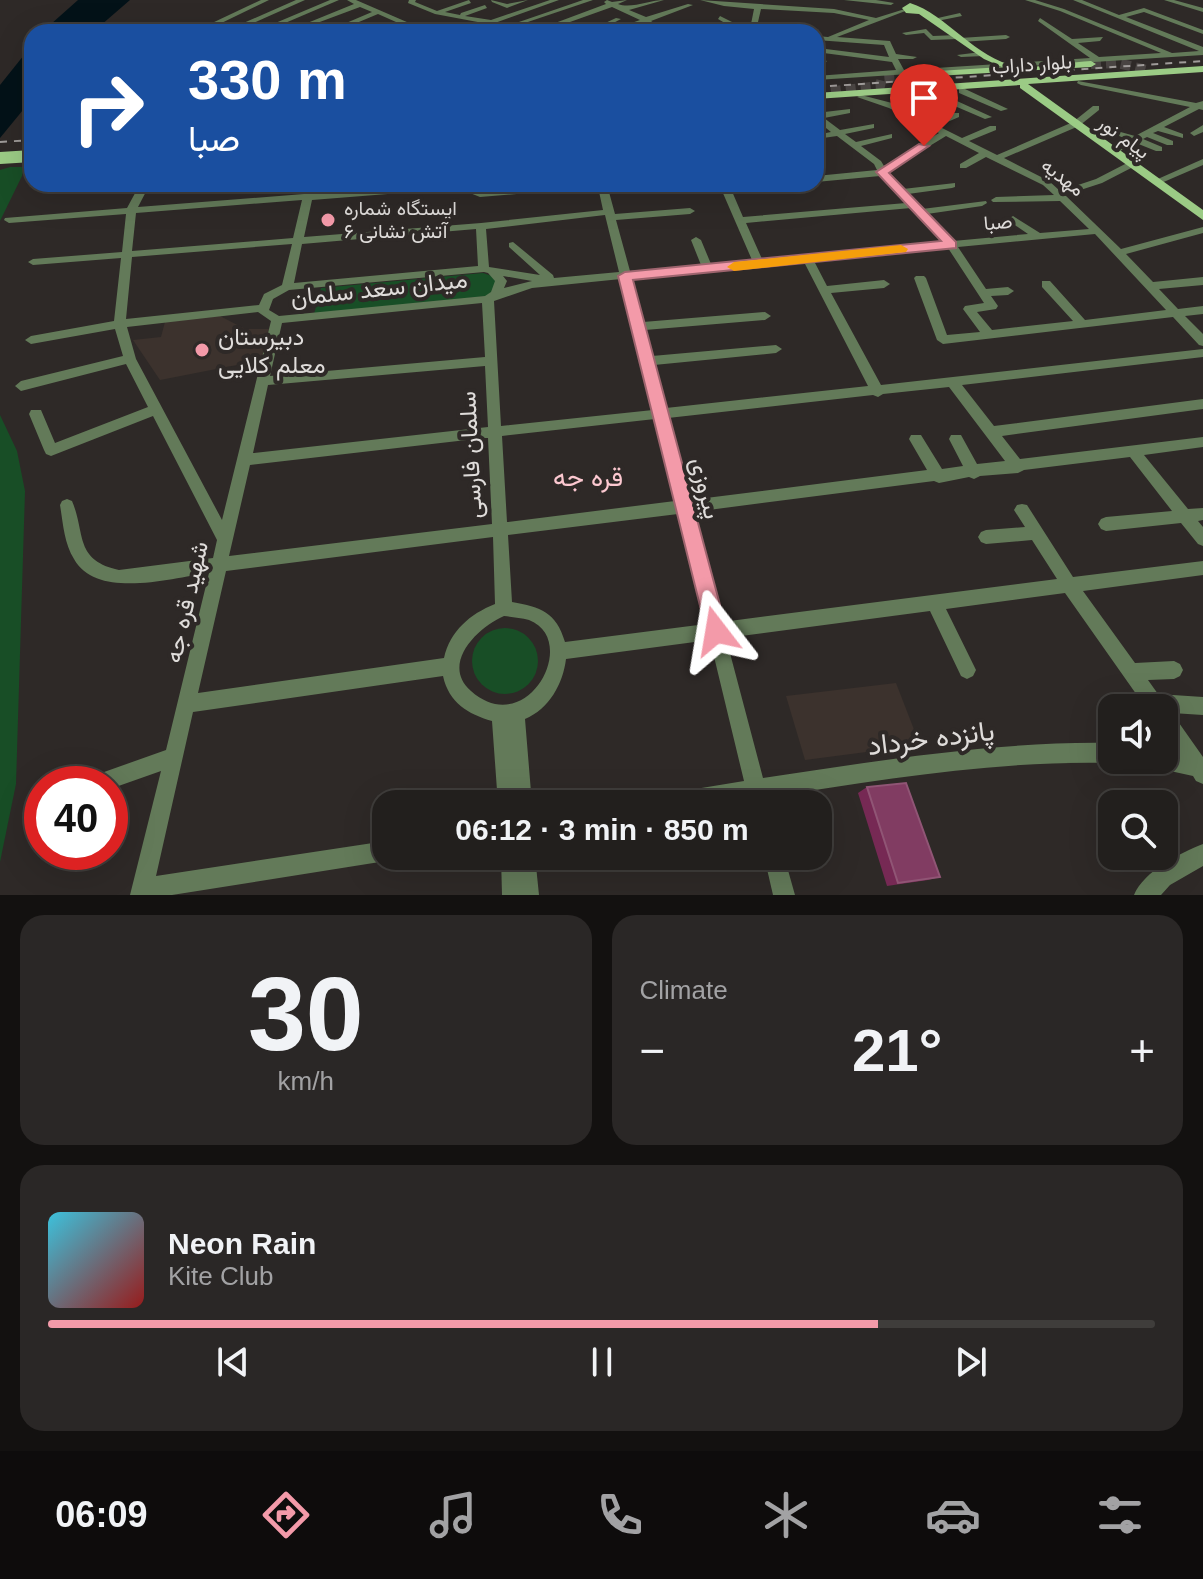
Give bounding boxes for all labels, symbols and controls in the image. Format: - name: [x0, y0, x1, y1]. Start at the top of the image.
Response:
- text: 330 m: [188, 48, 347, 111]
- street label: بلوار داراب: [991, 50, 1073, 80]
- icon: right: [56, 56, 160, 160]
- pin: [890, 64, 958, 146]
- icon: arrive: [902, 76, 946, 120]
- street label: پیام نور: [1091, 110, 1154, 165]
- text: صبا: [188, 118, 240, 159]
- street label: مهدیه: [1036, 154, 1089, 202]
- place label: ایستگاه شماره ۶ آتش نشانی: [344, 197, 457, 243]
- street label: صبا: [983, 210, 1013, 235]
- marker: ایستگاه شماره ۶ آتش نشانی: [319, 211, 337, 229]
- street label: میدان سعد سلمان: [289, 265, 469, 312]
- place label: دبیرستان معلم کلایی: [218, 323, 325, 381]
- marker: دبیرستان معلم کلایی: [193, 341, 211, 359]
- street label: سلمان فارسی: [453, 390, 489, 519]
- street label: پیروزی: [682, 454, 727, 522]
- district label: قره جه: [553, 462, 623, 493]
- street label: شهید قره جه: [159, 539, 215, 666]
- position arrow: [674, 589, 758, 673]
- map controls: [1098, 694, 1178, 870]
- button: sound: [1098, 694, 1178, 774]
- street label: پانزده خرداد: [866, 715, 997, 764]
- speed limit sign: 40: [24, 766, 128, 870]
- button: search: [1098, 790, 1178, 870]
- text: 06:12 · 3 min · 850 m: [455, 813, 749, 846]
- text: 30: [248, 956, 364, 1072]
- text: Climate: [640, 975, 728, 1005]
- text: 21°: [852, 1017, 943, 1084]
- text: −: [640, 1026, 665, 1075]
- text: +: [1129, 1026, 1155, 1075]
- text: km/h: [278, 1066, 334, 1096]
- text: Neon Rain: [168, 1227, 316, 1260]
- text: Kite Club: [168, 1261, 274, 1291]
- icon: previous: [211, 1340, 255, 1384]
- icon: pause: [580, 1340, 624, 1384]
- icon: next: [949, 1340, 993, 1384]
- icon: directions: [258, 1487, 314, 1543]
- icon: music: [425, 1487, 481, 1543]
- icon: phone: [592, 1487, 648, 1543]
- icon: climate: [758, 1487, 814, 1543]
- icon: car: [925, 1487, 981, 1543]
- icon: filters: [1092, 1487, 1148, 1543]
- text: 06:09: [55, 1494, 147, 1535]

